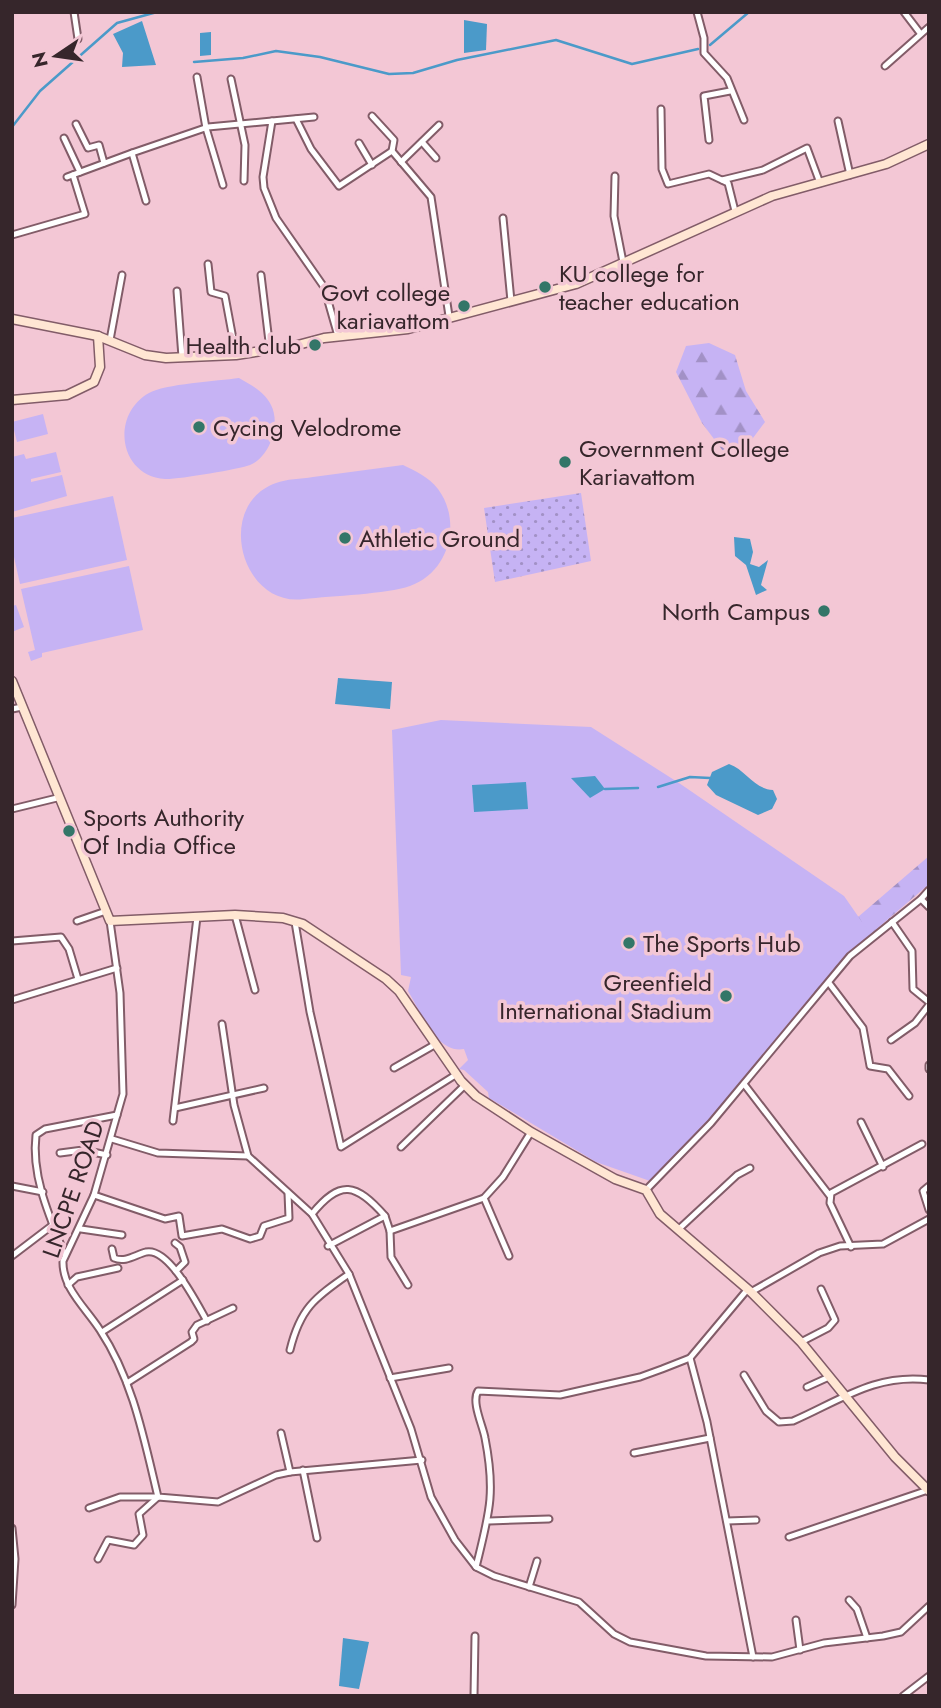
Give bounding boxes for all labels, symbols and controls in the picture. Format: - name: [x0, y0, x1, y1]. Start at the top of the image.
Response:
- north arrow: [21, 21, 91, 91]
- text: N: [25, 49, 55, 70]
- place label: KU college for teacher education: [559, 256, 740, 319]
- place label: Govt college kariavattom: [321, 275, 450, 338]
- marker: KU college for teacher education: [537, 279, 553, 295]
- marker: Govt college kariavattom: [456, 298, 472, 314]
- place label: Health club: [186, 328, 301, 363]
- marker: Health club: [307, 337, 323, 353]
- place label: Cycing Velodrome: [213, 410, 401, 445]
- marker: Cycing Velodrome: [191, 419, 207, 435]
- place label: Government College Kariavattom: [579, 431, 789, 494]
- marker: Government College Kariavattom: [557, 454, 573, 470]
- place label: Athletic Ground: [359, 521, 520, 556]
- marker: Athletic Ground: [337, 530, 353, 546]
- place label: North Campus: [662, 594, 810, 629]
- marker: North Campus: [816, 603, 832, 619]
- place label: Sports Authority Of India Office: [83, 800, 244, 863]
- marker: Sports Authority Of India Office: [61, 823, 77, 839]
- place label: The Sports Hub: [643, 926, 801, 961]
- marker: The Sports Hub: [621, 935, 637, 951]
- place label: Greenfield International Stadium: [499, 965, 712, 1028]
- marker: Greenfield International Stadium: [718, 988, 734, 1004]
- street label: LNCPE ROAD: [33, 1116, 113, 1262]

